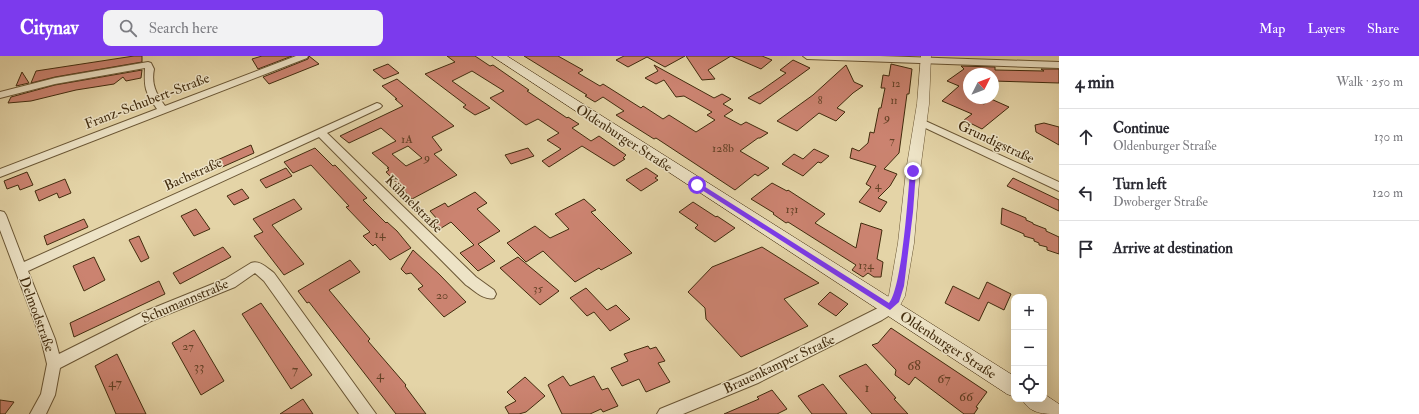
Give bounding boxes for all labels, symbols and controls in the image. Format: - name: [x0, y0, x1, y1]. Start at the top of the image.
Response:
- search box: [103, 10, 383, 46]
- text: Citynav: [20, 16, 79, 40]
- icon: search: [117, 17, 139, 39]
- text: Search here: [149, 19, 218, 38]
- text: Map: [1259, 20, 1285, 37]
- text: Layers: [1307, 20, 1345, 37]
- text: Share: [1367, 20, 1399, 37]
- north arrow: [963, 68, 999, 104]
- street label: Franz-Schubert-Straße: [82, 69, 212, 133]
- text: 4 min: [1075, 72, 1114, 93]
- text: Walk · 250 m: [1336, 74, 1403, 90]
- house number: 12: [892, 78, 900, 90]
- house number: 8: [818, 95, 823, 107]
- house number: 11: [890, 95, 898, 107]
- street label: Oldenburger Straße: [573, 100, 676, 176]
- house number: 9: [883, 110, 890, 125]
- street label: Grundigstraße: [955, 117, 1037, 167]
- text: Continue: [1113, 119, 1169, 138]
- icon: ahead: [1075, 126, 1097, 148]
- text: 130 m: [1374, 129, 1403, 145]
- house number: 1A: [401, 132, 413, 147]
- house number: 7: [889, 133, 895, 148]
- text: Oldenburger Straße: [1113, 138, 1217, 154]
- house number: 128b: [712, 141, 734, 156]
- house number: 9: [423, 150, 430, 165]
- street label: Bachstraße: [161, 154, 225, 194]
- route end: [904, 162, 922, 180]
- street label: Kühnelstraße: [382, 172, 446, 236]
- text: Turn left: [1113, 175, 1167, 194]
- route start: [688, 176, 706, 194]
- house number: 4: [875, 178, 882, 193]
- icon: left: [1075, 182, 1097, 204]
- text: 120 m: [1372, 185, 1403, 201]
- text: Dwoberger Straße: [1113, 194, 1208, 210]
- house number: 131: [785, 202, 799, 217]
- house number: 14: [375, 227, 386, 242]
- icon: arrive: [1075, 238, 1097, 260]
- text: Arrive at destination: [1113, 239, 1233, 258]
- house number: 134: [858, 258, 874, 273]
- street label: Delmodstraße: [16, 274, 59, 354]
- street label: Schumannstraße: [139, 275, 231, 327]
- house number: 35: [533, 281, 544, 296]
- house number: 20: [436, 288, 448, 303]
- map controls: [1011, 294, 1047, 402]
- button: +: [1011, 294, 1047, 330]
- street label: Oldenburger Straße: [897, 307, 1000, 383]
- button: −: [1011, 330, 1047, 366]
- street label: Brauenkamper Straße: [720, 331, 838, 398]
- house number: 27: [182, 339, 194, 354]
- house number: 68: [907, 357, 921, 374]
- house number: 33: [194, 358, 204, 375]
- house number: 7: [292, 361, 299, 378]
- house number: 4: [376, 366, 385, 383]
- button: locate: [1011, 366, 1047, 402]
- house number: 67: [937, 370, 951, 387]
- house number: 47: [108, 374, 122, 391]
- house number: 1: [865, 379, 870, 396]
- house number: 66: [959, 388, 974, 405]

